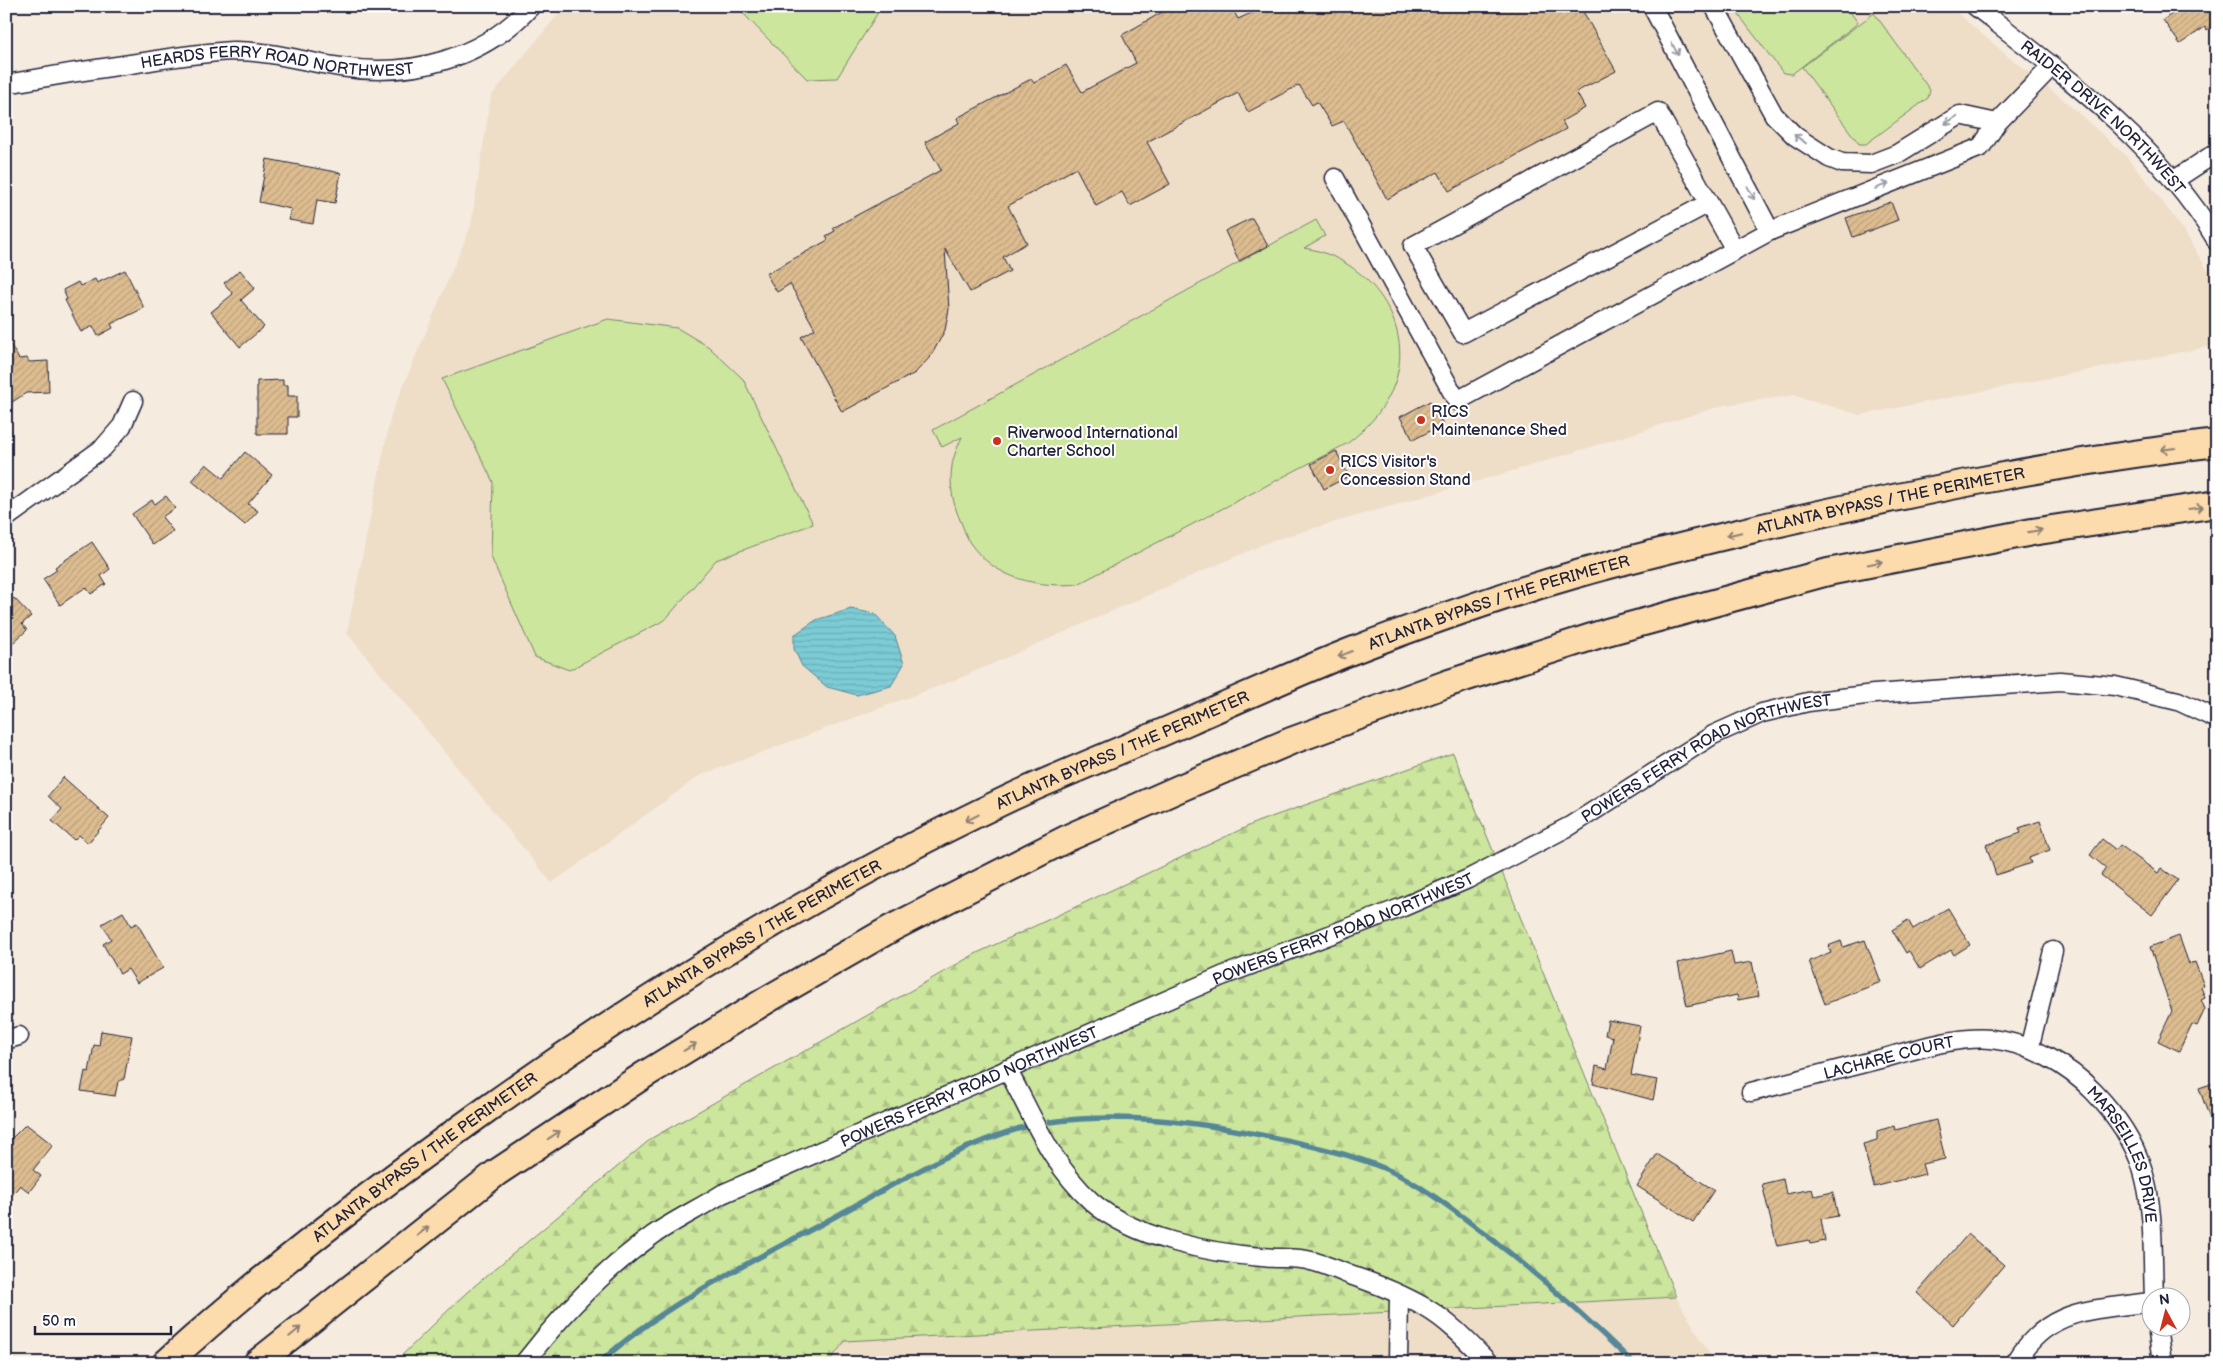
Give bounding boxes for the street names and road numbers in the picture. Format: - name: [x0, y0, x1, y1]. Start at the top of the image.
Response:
- street label: RAIDER DRIVE NORTHWEST: [2016, 37, 2189, 199]
- street label: HEARDS FERRY ROAD NORTHWEST: [139, 43, 416, 81]
- street label: ATLANTA BYPASS / THE PERIMETER: [1755, 464, 2026, 539]
- street label: ATLANTA BYPASS / THE PERIMETER: [1366, 552, 1632, 655]
- street label: ATLANTA BYPASS / THE PERIMETER: [993, 688, 1252, 814]
- street label: POWERS FERRY ROAD NORTHWEST: [1578, 691, 1833, 827]
- street label: ATLANTA BYPASS / THE PERIMETER: [640, 856, 885, 1012]
- street label: POWERS FERRY ROAD NORTHWEST: [1210, 869, 1478, 990]
- street label: POWERS FERRY ROAD NORTHWEST: [838, 1023, 1102, 1152]
- street label: LACHARE COURT: [1822, 1033, 1956, 1084]
- street label: ATLANTA BYPASS / THE PERIMETER: [309, 1069, 541, 1247]
- street label: MARSEILLES DRIVE: [2082, 1083, 2160, 1224]

